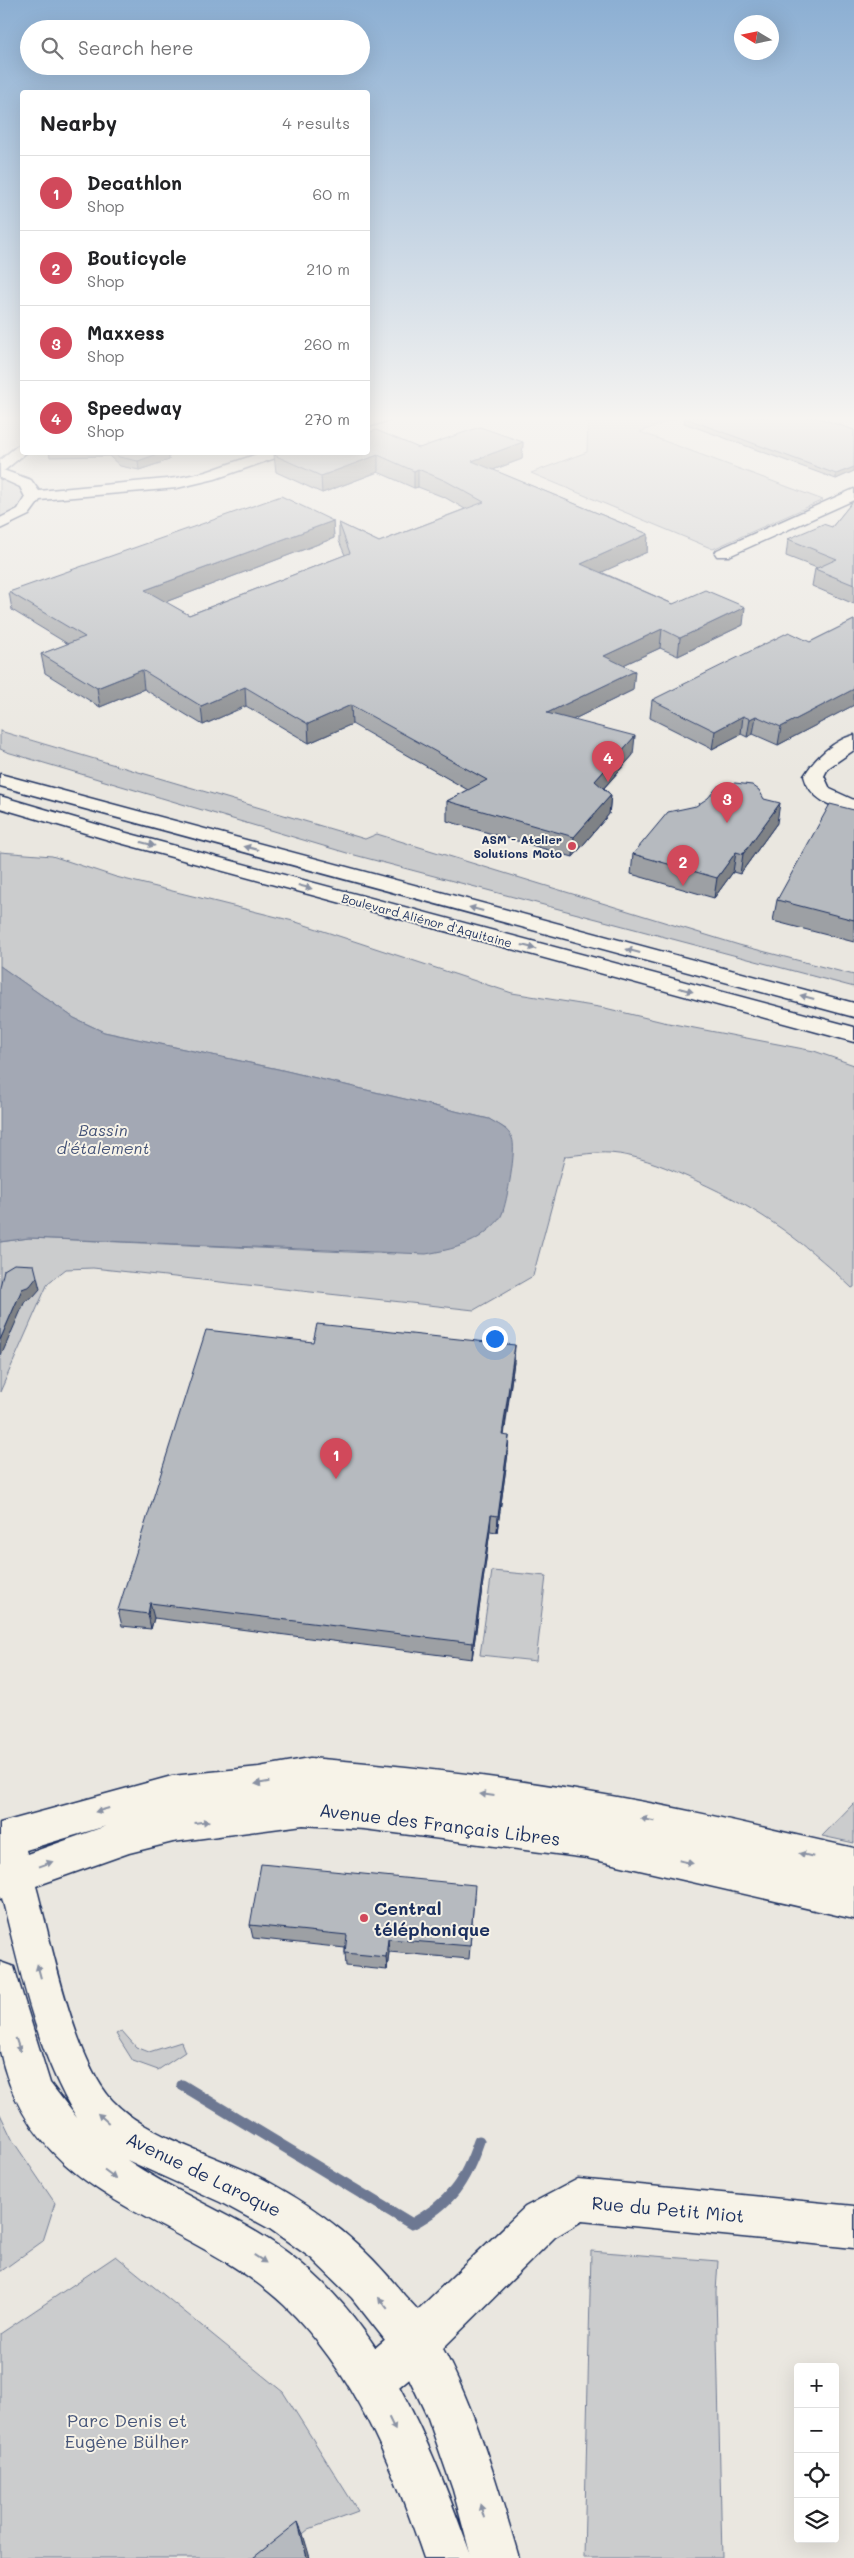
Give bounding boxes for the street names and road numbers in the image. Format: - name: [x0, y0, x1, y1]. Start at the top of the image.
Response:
- street label: Boulevard Aliénor d'Aquitaine: [340, 890, 514, 950]
- street label: Avenue des Français Libres: [318, 1797, 562, 1851]
- street label: Avenue de Laroque: [123, 2126, 285, 2222]
- street label: Rue du Petit Miot: [591, 2190, 745, 2228]

